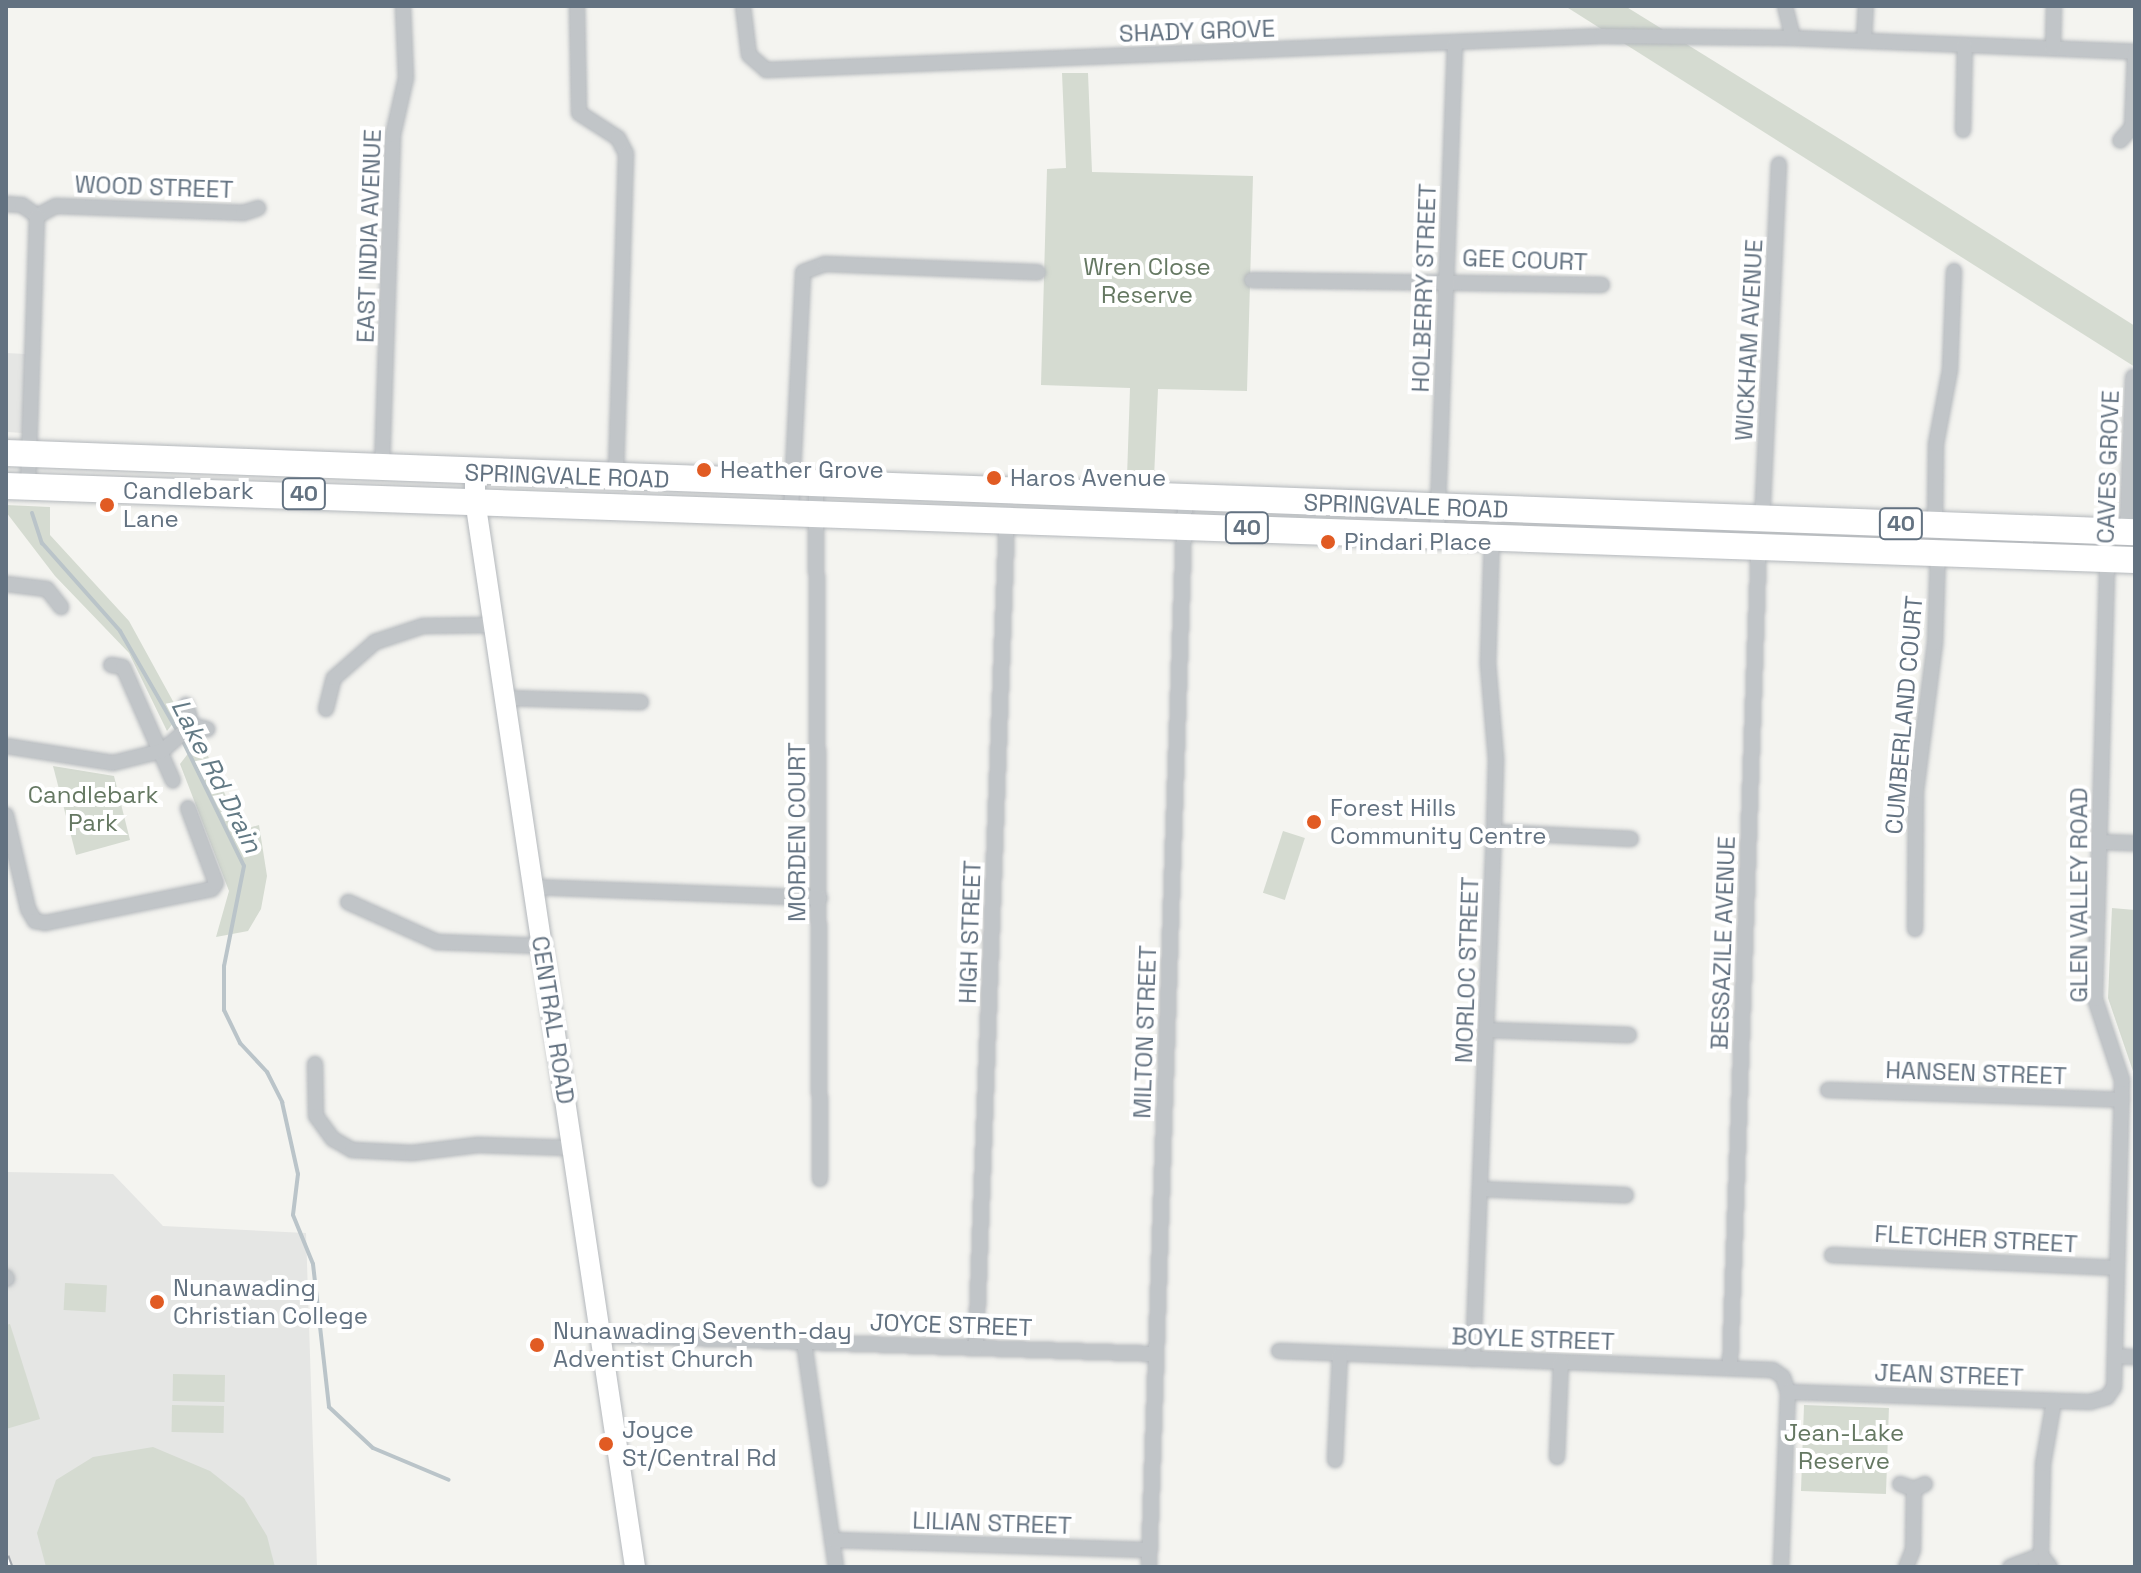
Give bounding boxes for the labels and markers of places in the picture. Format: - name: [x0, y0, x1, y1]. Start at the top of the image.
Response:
- place label: Heather Grove: [720, 456, 884, 484]
- marker: Heather Grove: [695, 461, 713, 479]
- place label: Haros Avenue: [1010, 464, 1167, 492]
- marker: Haros Avenue: [985, 469, 1003, 487]
- place label: Candlebark Lane: [123, 477, 254, 533]
- marker: Candlebark Lane: [98, 496, 116, 514]
- place label: Pindari Place: [1344, 528, 1492, 556]
- marker: Pindari Place: [1319, 533, 1337, 551]
- place label: Forest Hills Community Centre: [1330, 794, 1546, 850]
- marker: Forest Hills Community Centre: [1305, 813, 1323, 831]
- place label: Nunawading Christian College: [173, 1274, 368, 1330]
- marker: Nunawading Christian College: [148, 1293, 166, 1311]
- place label: Nunawading Seventh-day Adventist Church: [553, 1317, 852, 1373]
- marker: Nunawading Seventh-day Adventist Church: [528, 1336, 546, 1354]
- place label: Joyce St/Central Rd: [622, 1416, 777, 1472]
- marker: Joyce St/Central Rd: [597, 1435, 615, 1453]

